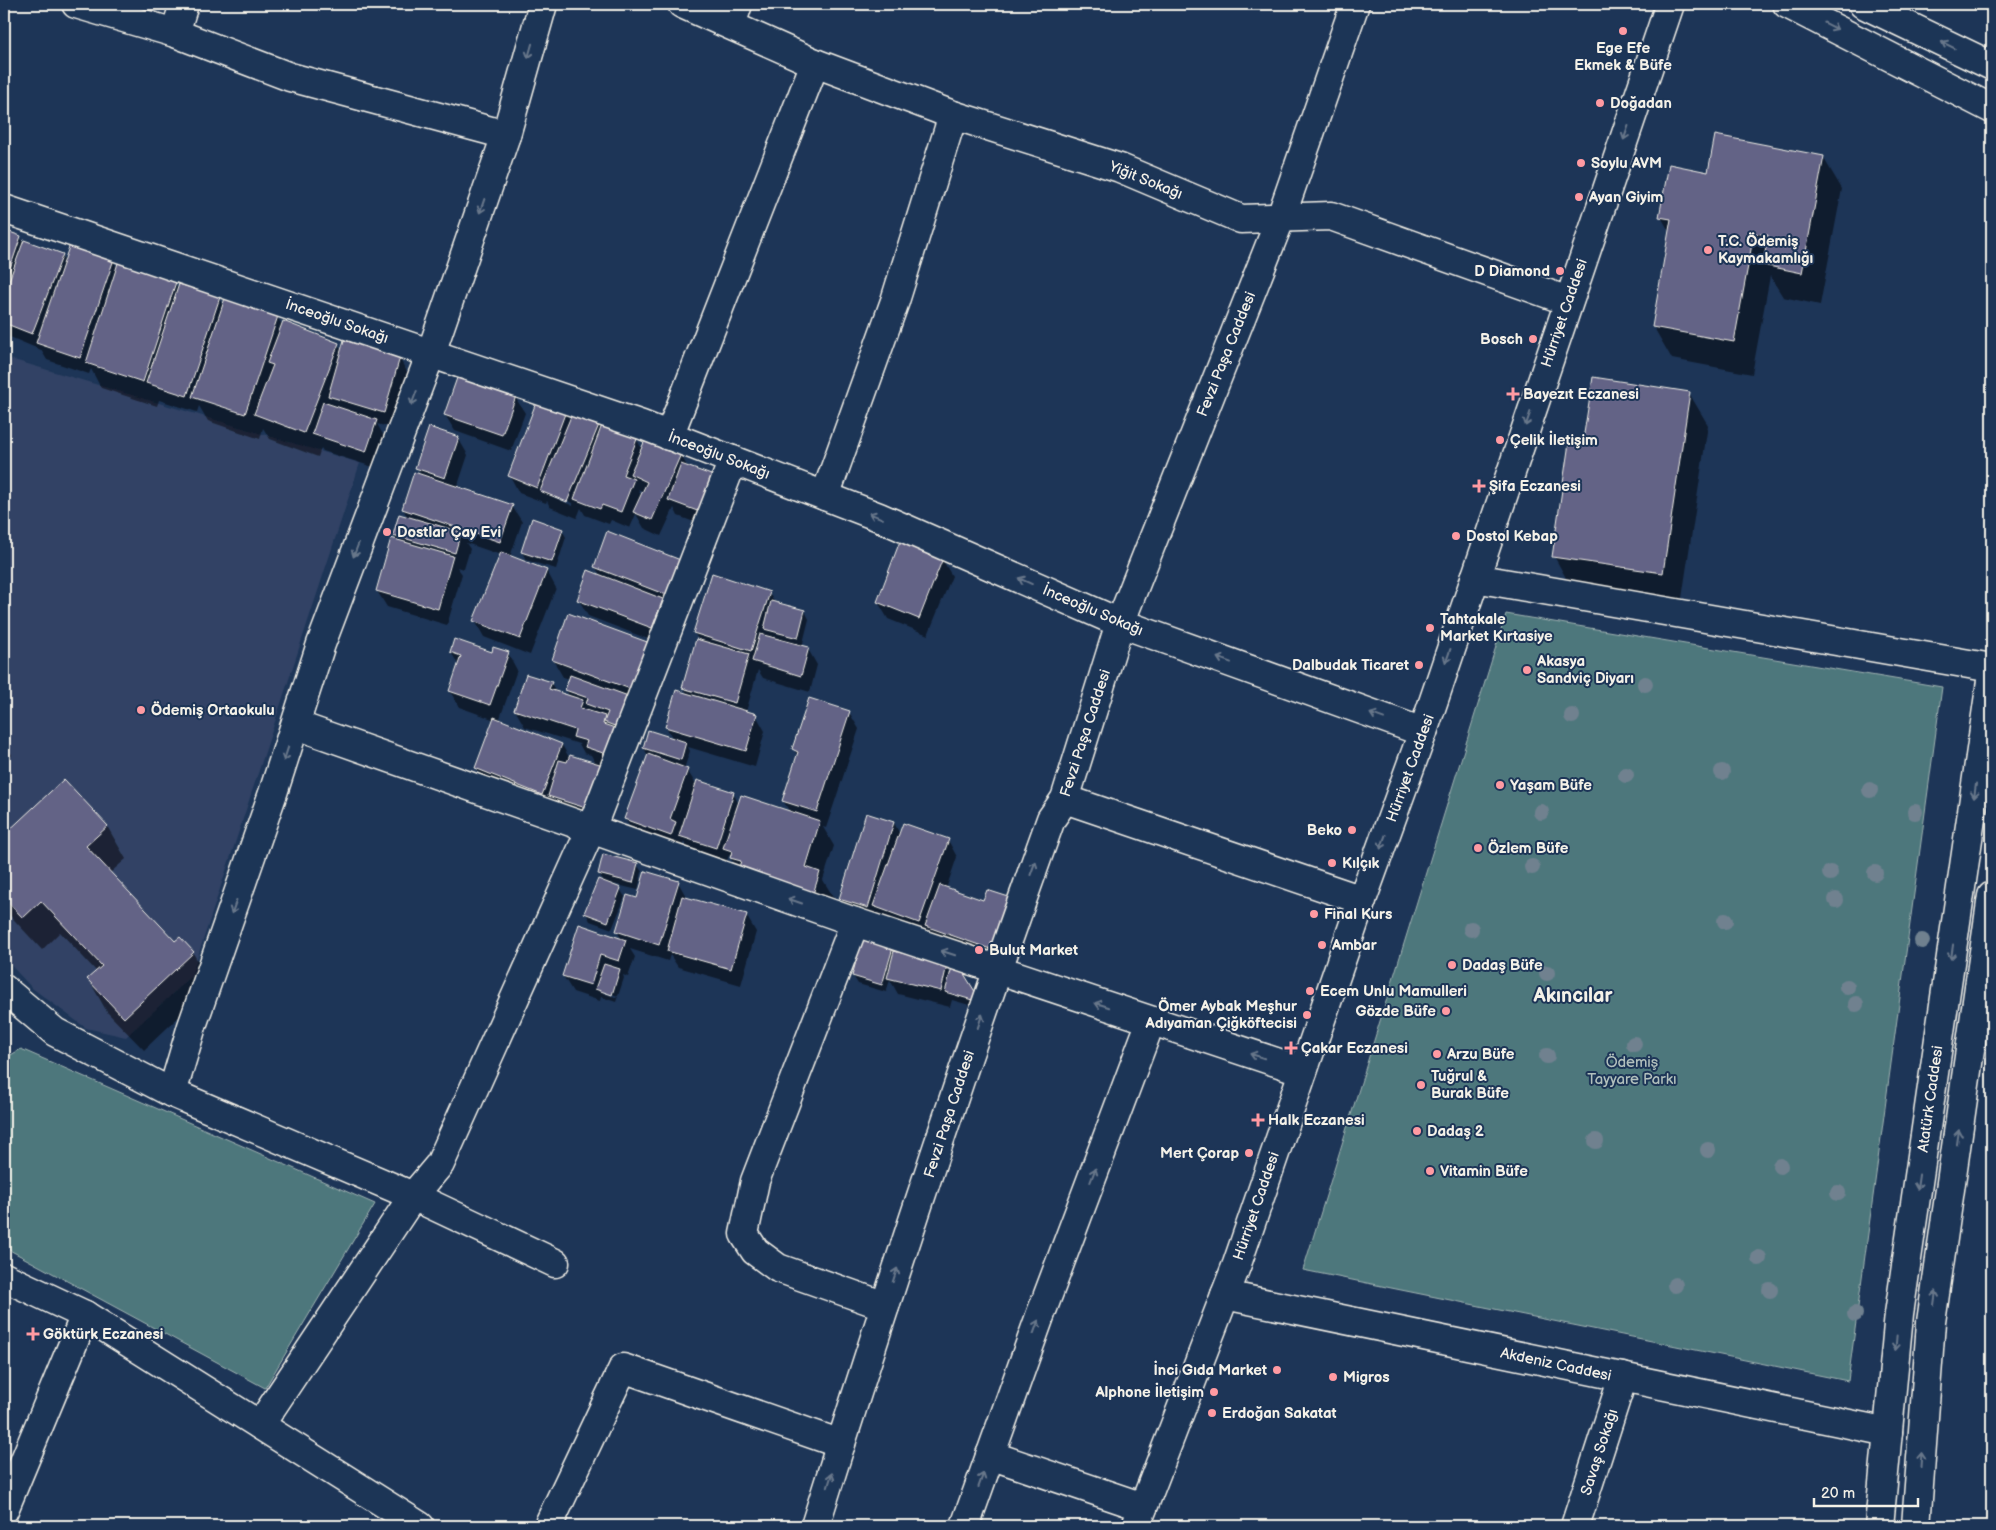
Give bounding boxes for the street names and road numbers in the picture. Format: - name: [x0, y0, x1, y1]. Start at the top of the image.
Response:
- street label: Yiğit Sokağı: [1105, 157, 1185, 204]
- street label: Hürriyet Caddesi: [1537, 256, 1592, 370]
- street label: Fevzi Paşa Caddesi: [1193, 289, 1260, 419]
- street label: İnceoğlu Sokağı: [283, 295, 391, 348]
- street label: İnceoğlu Sokağı: [665, 427, 772, 484]
- street label: İnceoğlu Sokağı: [1040, 581, 1146, 640]
- street label: Fevzi Paşa Caddesi: [1056, 667, 1115, 799]
- street label: Hürriyet Caddesi: [1382, 712, 1439, 825]
- street label: Atatürk Caddesi: [1914, 1044, 1947, 1154]
- street label: Fevzi Paşa Caddesi: [920, 1048, 979, 1180]
- street label: Hürriyet Caddesi: [1229, 1149, 1284, 1263]
- street label: Akdeniz Caddesi: [1499, 1343, 1613, 1386]
- street label: Savaş Sokağı: [1577, 1407, 1622, 1498]

